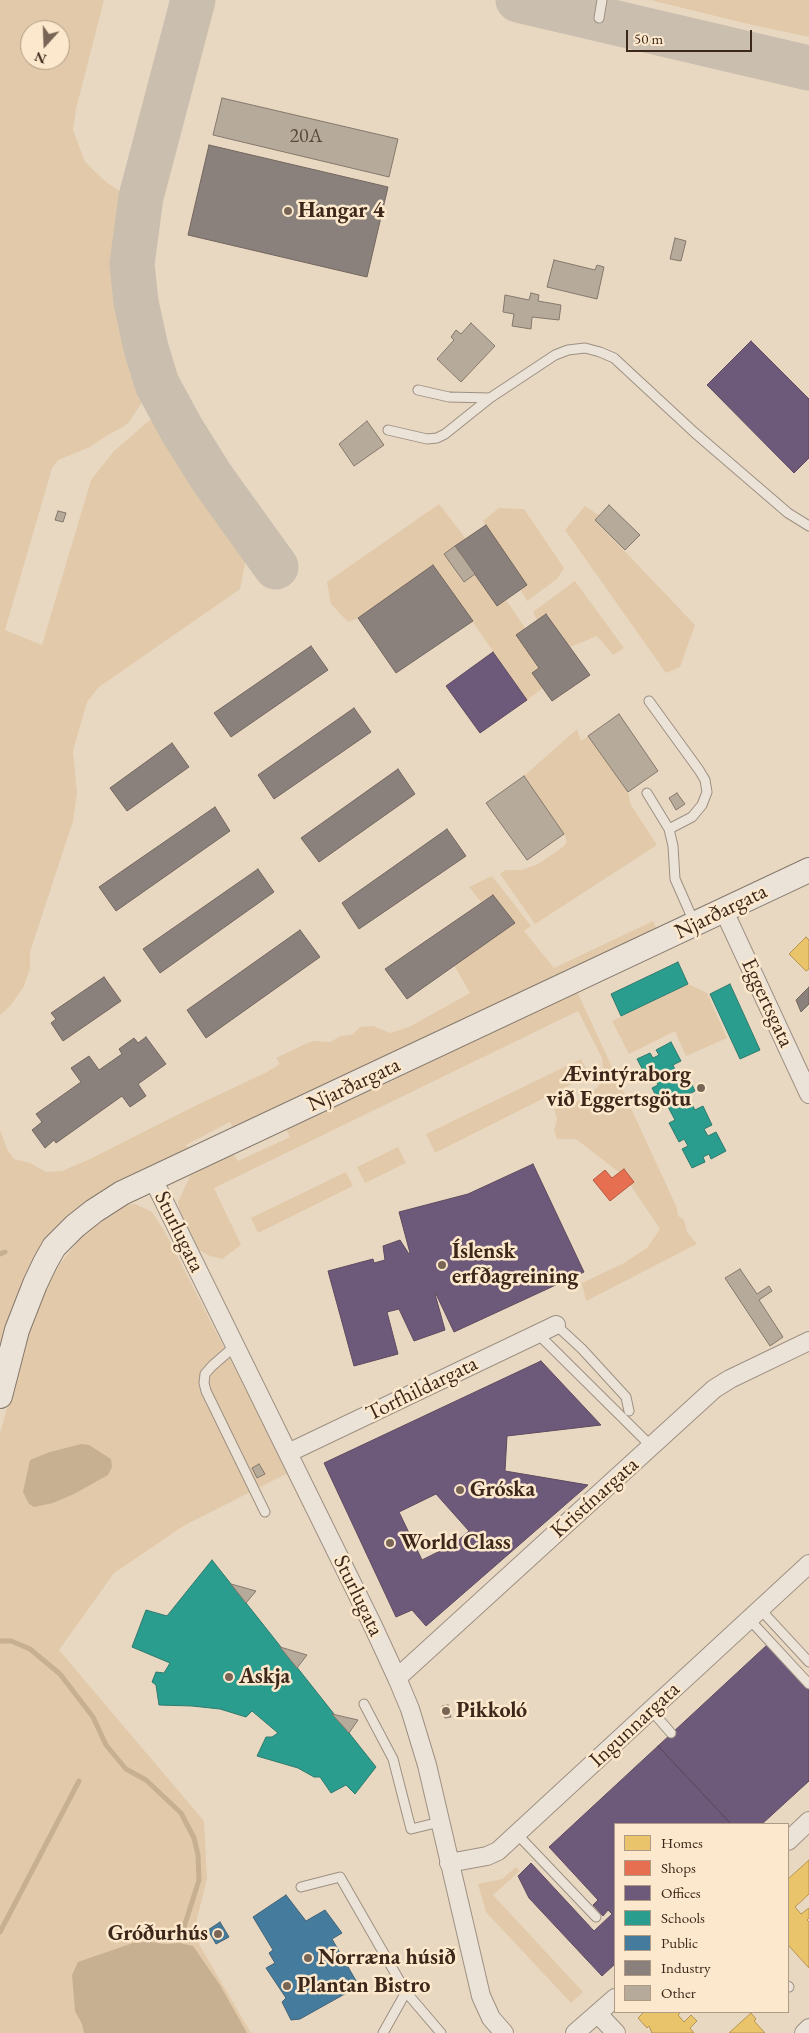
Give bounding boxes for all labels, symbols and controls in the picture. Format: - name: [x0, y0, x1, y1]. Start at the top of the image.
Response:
- north arrow: [20, 20, 70, 70]
- scale bar: [629, 20, 755, 52]
- text: 50 m: [634, 29, 663, 48]
- text: N: [32, 48, 49, 69]
- house number: 20A: [289, 125, 323, 149]
- place label: Hangar 4: [298, 198, 384, 224]
- marker: Hangar 4: [282, 205, 294, 217]
- street label: Njarðargata: [671, 878, 771, 946]
- street label: Eggertsgata: [735, 954, 799, 1052]
- street label: Njarðargata: [303, 1052, 405, 1118]
- place label: Ævintýraborg við Eggertsgötu: [546, 1062, 691, 1114]
- marker: Ævintýraborg við Eggertsgötu: [695, 1082, 707, 1094]
- street label: Sturlugata: [148, 1187, 210, 1277]
- place label: Íslensk erfðagreining: [452, 1239, 579, 1290]
- marker: Íslensk erfðagreining: [436, 1259, 448, 1271]
- street label: Torfhildargata: [362, 1351, 482, 1427]
- street label: Kristínargata: [546, 1452, 644, 1544]
- place label: Gróska: [470, 1477, 535, 1503]
- marker: Gróska: [454, 1484, 466, 1496]
- place label: World Class: [400, 1530, 511, 1556]
- marker: World Class: [384, 1537, 396, 1549]
- street label: Sturlugata: [327, 1551, 389, 1641]
- place label: Askja: [239, 1664, 290, 1690]
- marker: Askja: [223, 1671, 235, 1683]
- street label: Ingunnargata: [584, 1677, 686, 1773]
- place label: Pikkoló: [456, 1698, 527, 1724]
- marker: Pikkoló: [440, 1705, 452, 1717]
- legend: [614, 1823, 789, 2013]
- text: Homes: [661, 1833, 703, 1852]
- text: Shops: [661, 1858, 696, 1877]
- text: Offices: [661, 1883, 701, 1902]
- text: Schools: [661, 1908, 705, 1927]
- place label: Gróðurhús: [108, 1921, 208, 1947]
- marker: Gróðurhús: [212, 1928, 224, 1940]
- text: Public: [661, 1933, 698, 1952]
- place label: Norræna húsið: [318, 1945, 456, 1971]
- marker: Norræna húsið: [302, 1952, 314, 1964]
- text: Industry: [661, 1958, 711, 1977]
- place label: Plantan Bistro: [297, 1973, 430, 1999]
- marker: Plantan Bistro: [281, 1980, 293, 1992]
- text: Other: [661, 1983, 696, 2002]

